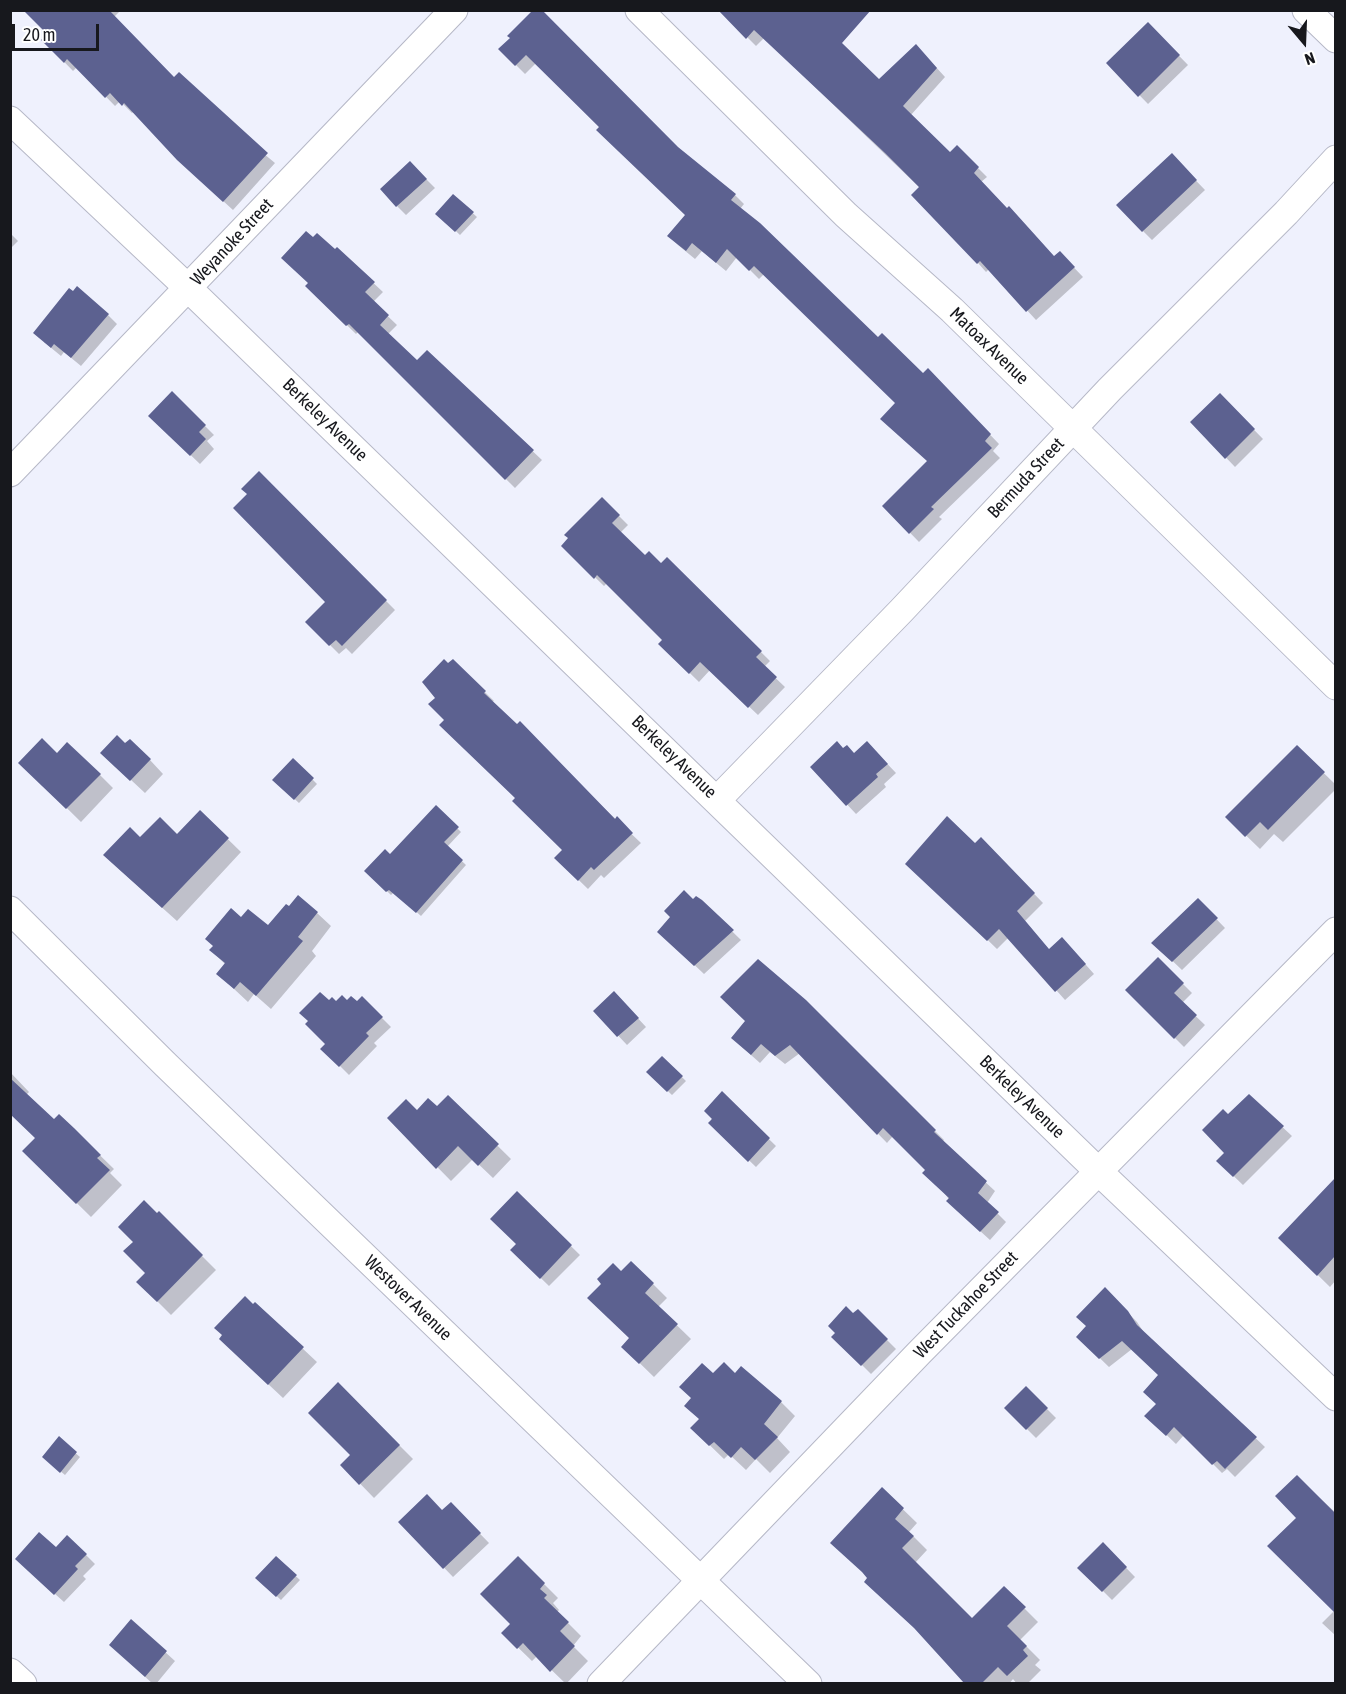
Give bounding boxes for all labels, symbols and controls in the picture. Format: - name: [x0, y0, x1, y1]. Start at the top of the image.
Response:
- scale bar: [15, 12, 102, 50]
- north arrow: [1274, 12, 1334, 72]
- text: 20 m: [23, 24, 55, 45]
- text: N: [1302, 49, 1317, 69]
- street label: Weyanoke Street: [186, 194, 278, 290]
- street label: Matoax Avenue: [945, 303, 1033, 389]
- street label: Berkeley Avenue: [278, 374, 372, 466]
- street label: Bermuda Street: [983, 433, 1069, 523]
- street label: Berkeley Avenue: [627, 711, 721, 803]
- street label: Berkeley Avenue: [975, 1051, 1069, 1143]
- street label: West Tuckahoe Street: [909, 1247, 1023, 1363]
- street label: Westover Avenue: [360, 1251, 456, 1345]

